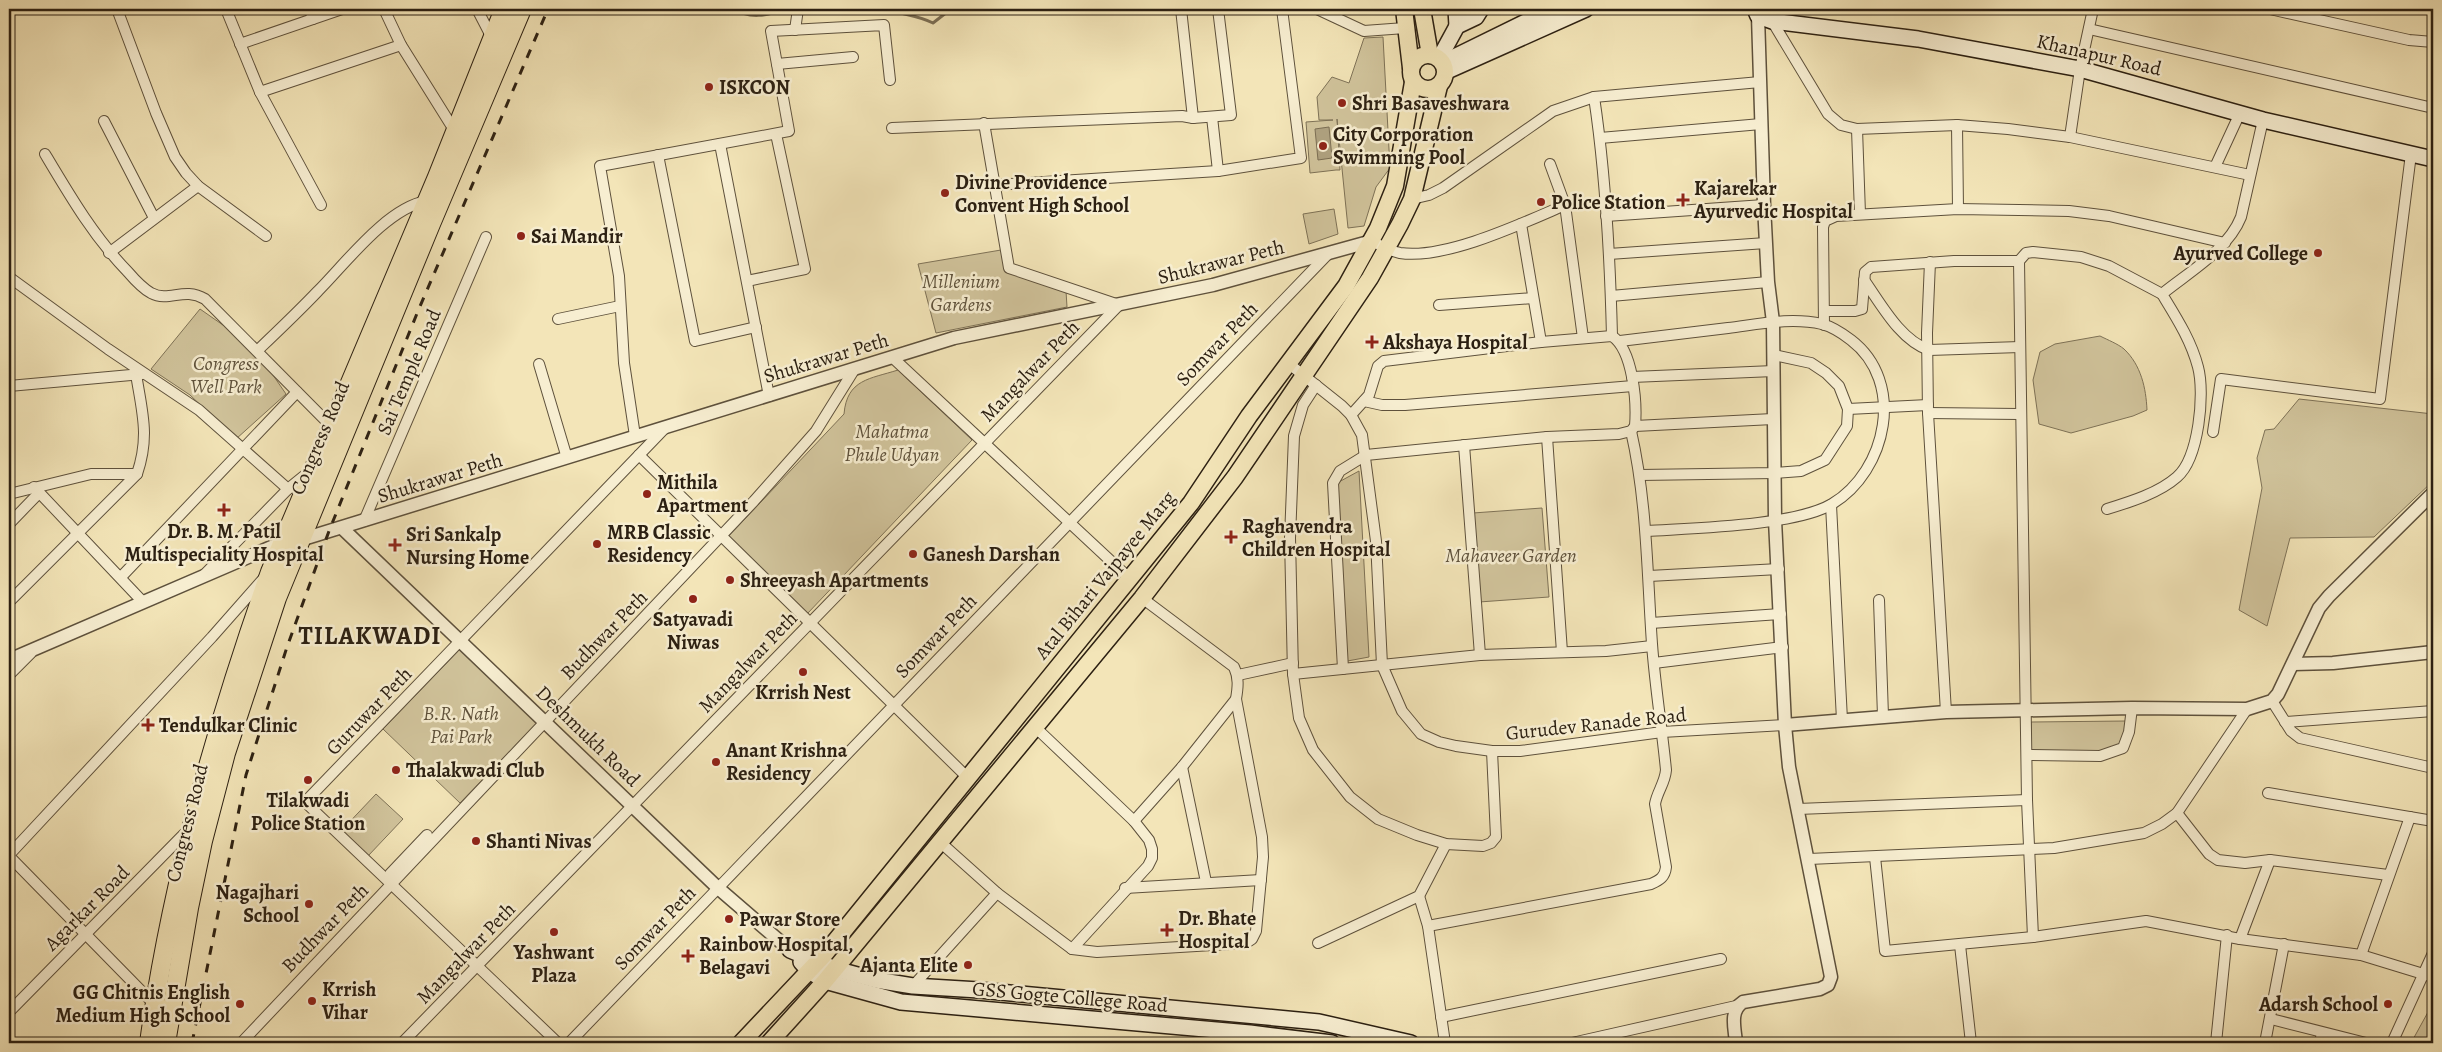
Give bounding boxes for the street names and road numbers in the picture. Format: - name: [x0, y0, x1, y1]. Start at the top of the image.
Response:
- street label: Khanapur Road: [2034, 28, 2164, 83]
- street label: Shukrawar Peth: [1155, 233, 1287, 291]
- street label: Somwar Peth: [1170, 296, 1264, 392]
- street label: Sai Temple Road: [370, 305, 448, 439]
- street label: Mangalwar Peth: [974, 314, 1086, 428]
- street label: Shukrawar Peth: [760, 326, 892, 390]
- street label: Congress Road: [284, 377, 356, 499]
- street label: Shukrawar Peth: [374, 446, 506, 510]
- street label: Atal Bihari Vajpayee Marg: [1028, 485, 1181, 666]
- street label: Budhwar Peth: [554, 584, 654, 686]
- street label: Somwar Peth: [889, 588, 983, 684]
- street label: Mangalwar Peth: [692, 605, 804, 719]
- street label: Guruwar Peth: [320, 661, 418, 761]
- street label: Deshmukh Road: [530, 679, 646, 793]
- street label: Gurudev Ranade Road: [1504, 701, 1688, 747]
- street label: Congress Road: [159, 761, 215, 885]
- street label: Agarkar Road: [38, 859, 136, 957]
- street label: Budhwar Peth: [275, 877, 375, 979]
- street label: Somwar Peth: [608, 880, 702, 976]
- street label: Mangalwar Peth: [410, 896, 522, 1010]
- street label: GSS Gogte College Road: [971, 975, 1169, 1019]

